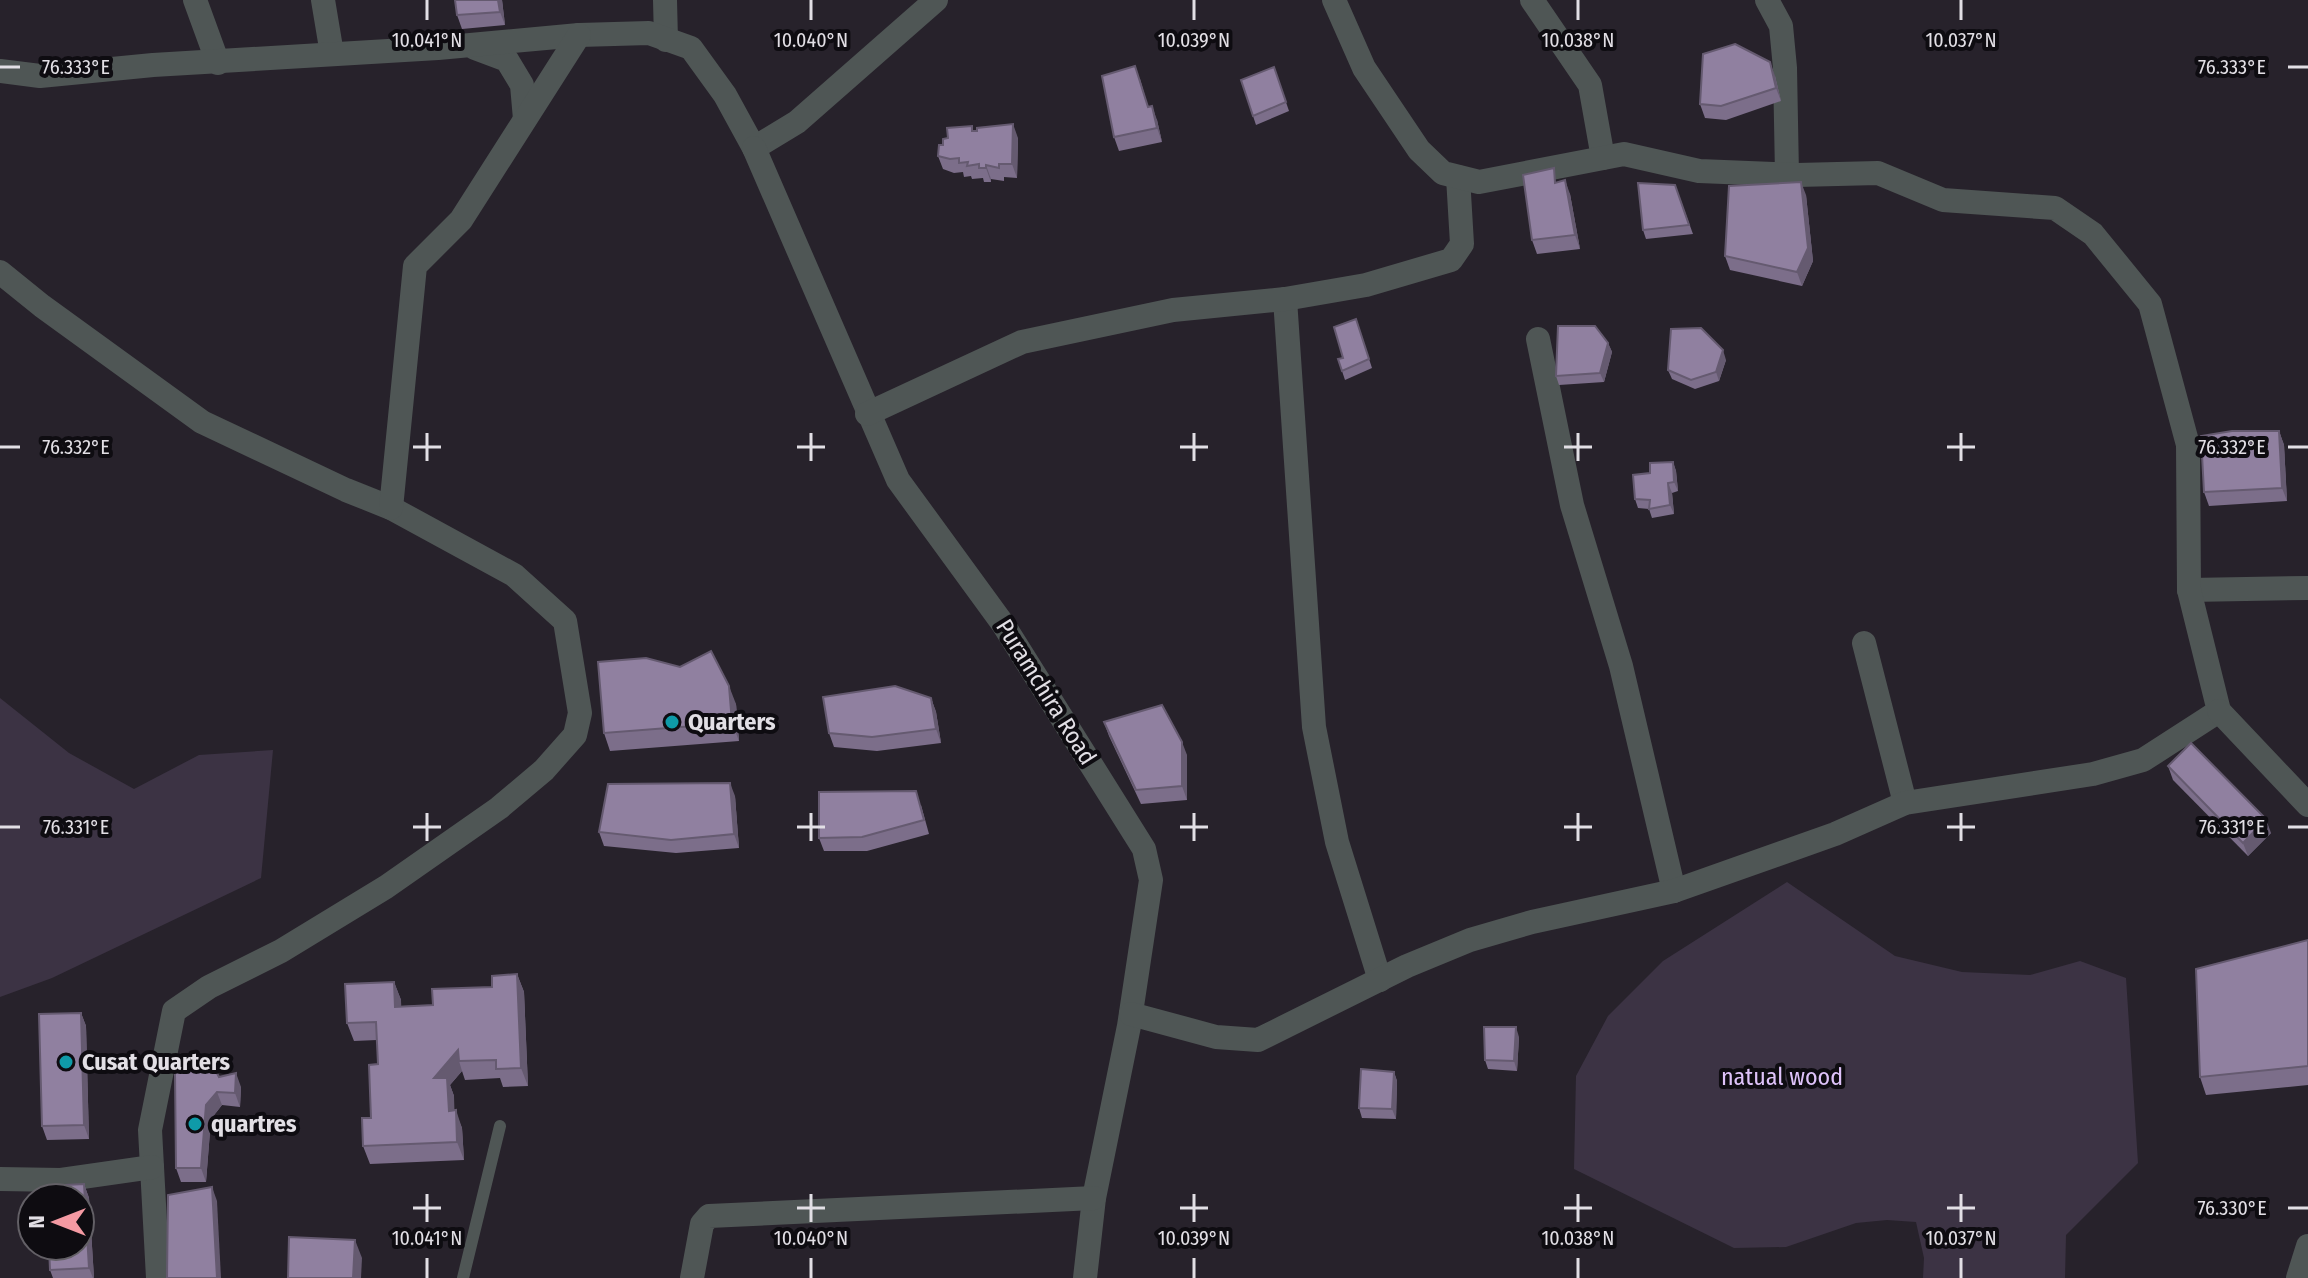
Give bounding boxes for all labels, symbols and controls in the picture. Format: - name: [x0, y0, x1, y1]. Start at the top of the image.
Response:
- text: 10.041°N: [392, 28, 462, 52]
- text: 10.040°N: [774, 28, 848, 52]
- text: 10.039°N: [1158, 28, 1230, 52]
- text: 10.038°N: [1542, 28, 1614, 52]
- text: 10.037°N: [1925, 28, 1997, 52]
- text: 76.333°E: [42, 55, 110, 79]
- text: 76.333°E: [2198, 55, 2266, 79]
- text: 76.332°E: [42, 435, 110, 459]
- text: 76.332°E: [2198, 435, 2266, 459]
- street label: Puramchira Road: [990, 614, 1102, 770]
- place label: Quarters: [688, 708, 776, 736]
- marker: Quarters: [663, 713, 681, 731]
- text: 76.331°E: [43, 815, 109, 839]
- text: 76.331°E: [2199, 815, 2265, 839]
- place label: Cusat Quarters: [82, 1048, 230, 1076]
- marker: Cusat Quarters: [57, 1053, 75, 1071]
- park label: natual wood: [1721, 1063, 1843, 1091]
- place label: quartres: [211, 1110, 297, 1138]
- marker: quartres: [186, 1115, 204, 1133]
- north arrow: [16, 1182, 96, 1262]
- text: 76.330°E: [2197, 1196, 2267, 1220]
- text: N: [23, 1215, 50, 1229]
- text: 10.041°N: [392, 1226, 462, 1250]
- text: 10.040°N: [774, 1226, 848, 1250]
- text: 10.039°N: [1158, 1226, 1230, 1250]
- text: 10.038°N: [1542, 1226, 1614, 1250]
- text: 10.037°N: [1925, 1226, 1997, 1250]

